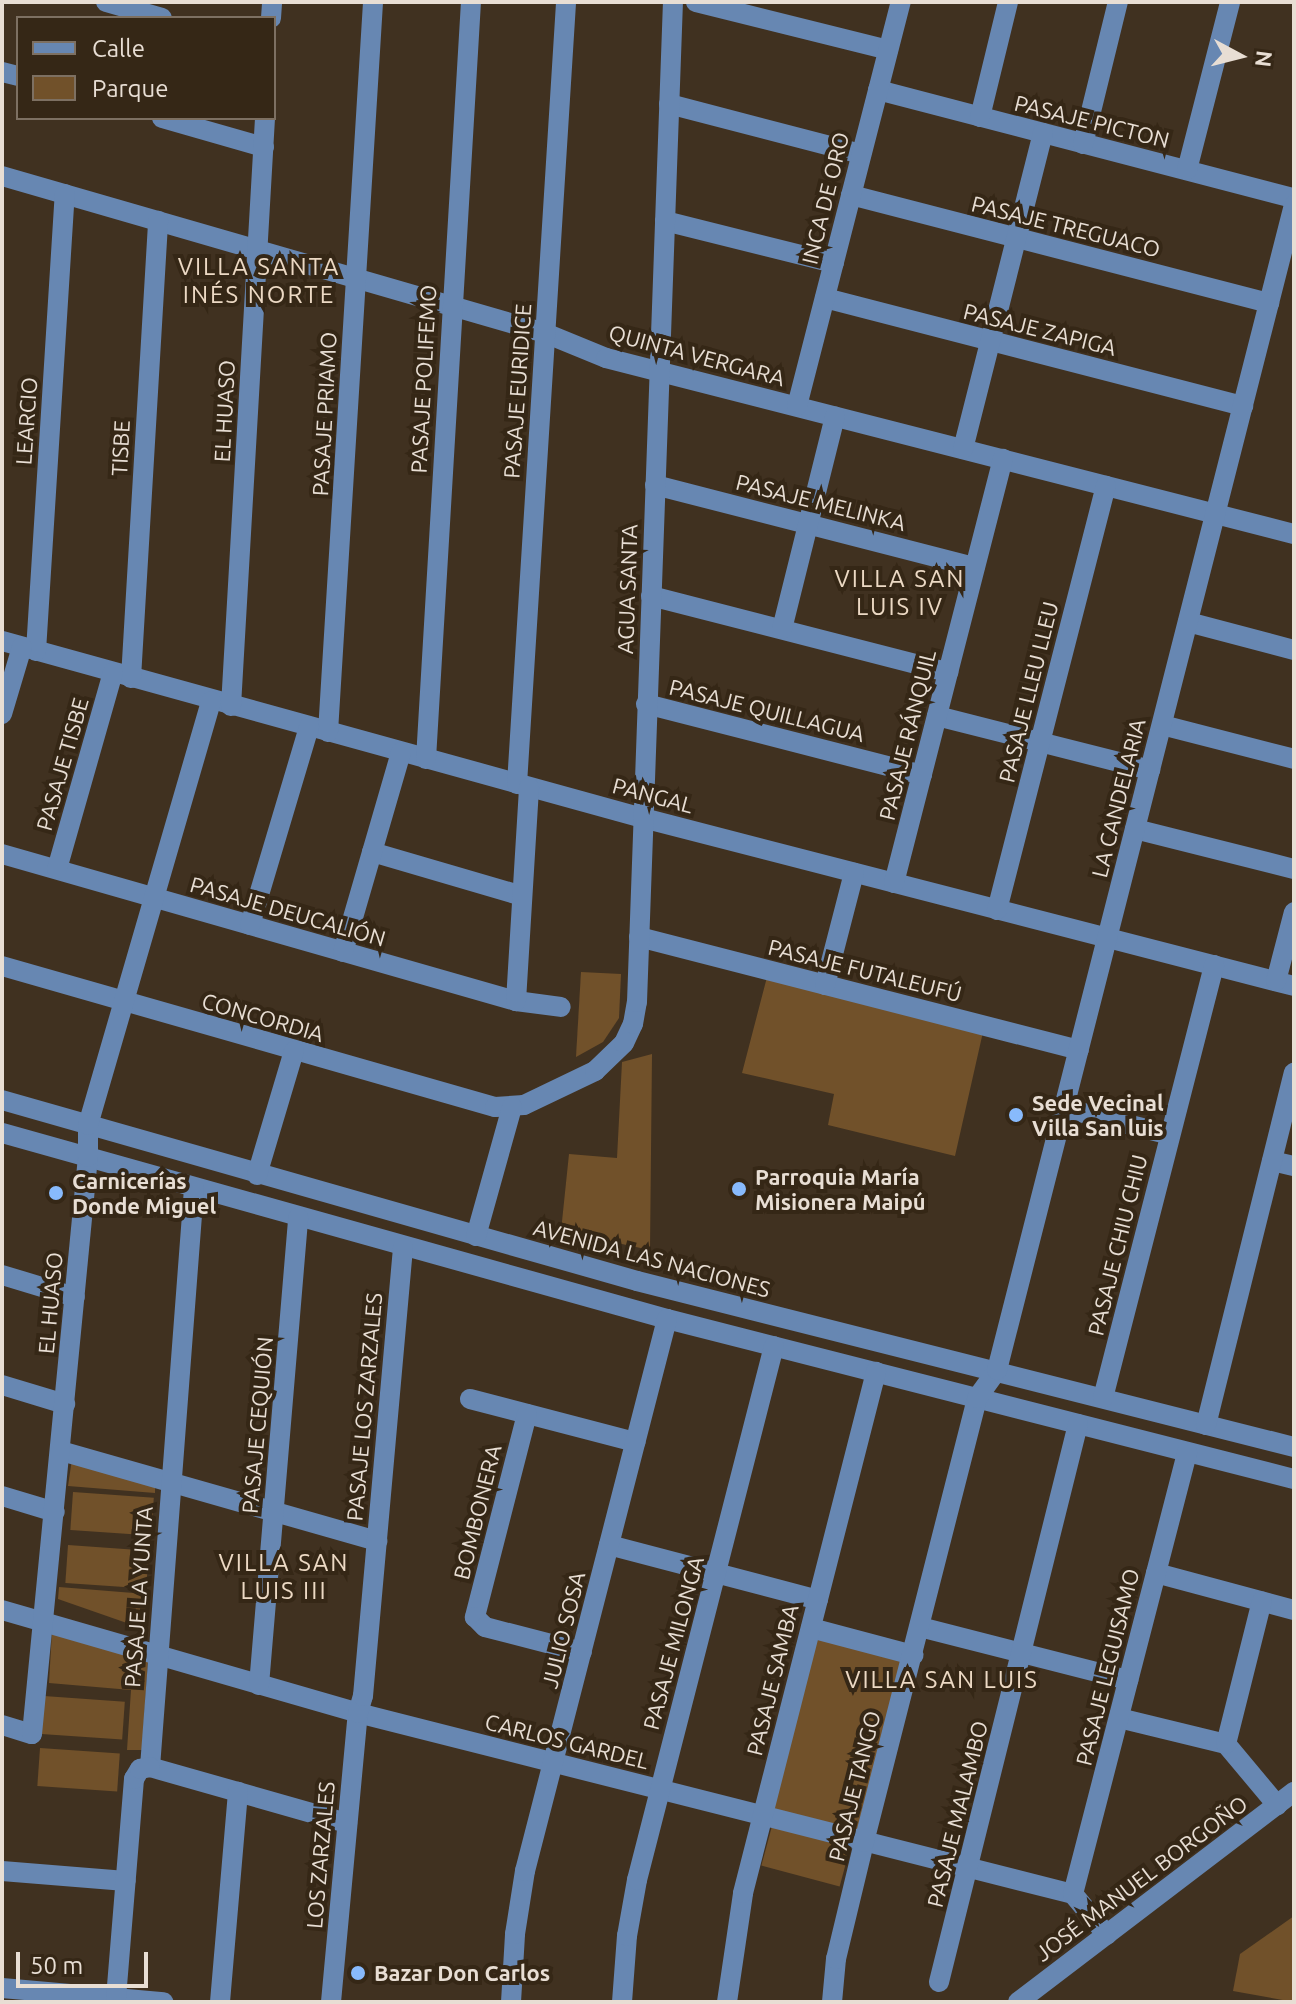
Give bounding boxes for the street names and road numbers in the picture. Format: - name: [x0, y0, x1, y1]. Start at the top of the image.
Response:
- street label: PASAJE PICTON: [1012, 89, 1172, 153]
- street label: INCA DE ORO: [796, 129, 854, 267]
- street label: PASAJE TREGUACO: [969, 190, 1163, 262]
- street label: PASAJE POLIFEMO: [405, 284, 441, 474]
- street label: PASAJE ZAPIGA: [961, 297, 1119, 361]
- street label: PASAJE EURIDICE: [498, 303, 536, 479]
- street label: QUINTA VERGARA: [606, 319, 788, 391]
- street label: PASAJE PRIAMO: [307, 331, 341, 497]
- street label: EL HUASO: [208, 359, 240, 463]
- street label: LEARCIO: [10, 376, 42, 466]
- street label: TISBE: [105, 419, 135, 477]
- street label: PASAJE MELINKA: [733, 468, 909, 536]
- street label: AGUA SANTA: [612, 524, 642, 654]
- street label: PASAJE LLEU LLEU: [993, 599, 1063, 785]
- street label: PASAJE RÁNQUIL: [873, 647, 941, 823]
- street label: PASAJE QUILLAGUA: [667, 673, 867, 747]
- street label: PASAJE TISBE: [30, 694, 94, 834]
- street label: LA CANDELARIA: [1085, 716, 1151, 880]
- street label: PANGAL: [610, 772, 696, 818]
- street label: PASAJE DEUCALIÓN: [187, 870, 389, 952]
- street label: PASAJE FUTALEUFÚ: [766, 933, 964, 1007]
- street label: CONCORDIA: [199, 987, 327, 1047]
- street label: PASAJE CHIU CHIU: [1082, 1152, 1152, 1338]
- street label: AVENIDA LAS NACIONES: [531, 1214, 773, 1302]
- street label: EL HUASO: [32, 1251, 68, 1355]
- street label: PASAJE LOS ZARZALES: [341, 1292, 387, 1522]
- street label: PASAJE CEQUIÓN: [236, 1335, 278, 1515]
- street label: BOMBONERA: [448, 1442, 506, 1582]
- street label: PASAJE LA YUNTA: [119, 1506, 157, 1688]
- street label: PASAJE MILONGA: [637, 1553, 709, 1733]
- street label: PASAJE LEGUISAMO: [1070, 1566, 1144, 1768]
- street label: JULIO SOSA: [536, 1569, 590, 1691]
- street label: PASAJE SAMBA: [740, 1602, 804, 1758]
- street label: CARLOS GARDEL: [482, 1708, 652, 1774]
- street label: PASAJE TANGO: [823, 1708, 885, 1864]
- street label: PASAJE MALAMBO: [921, 1718, 993, 1910]
- street label: LOS ZARZALES: [300, 1780, 340, 1930]
- street label: JOSÉ MANUEL BORGOÑO: [1030, 1790, 1252, 1966]

